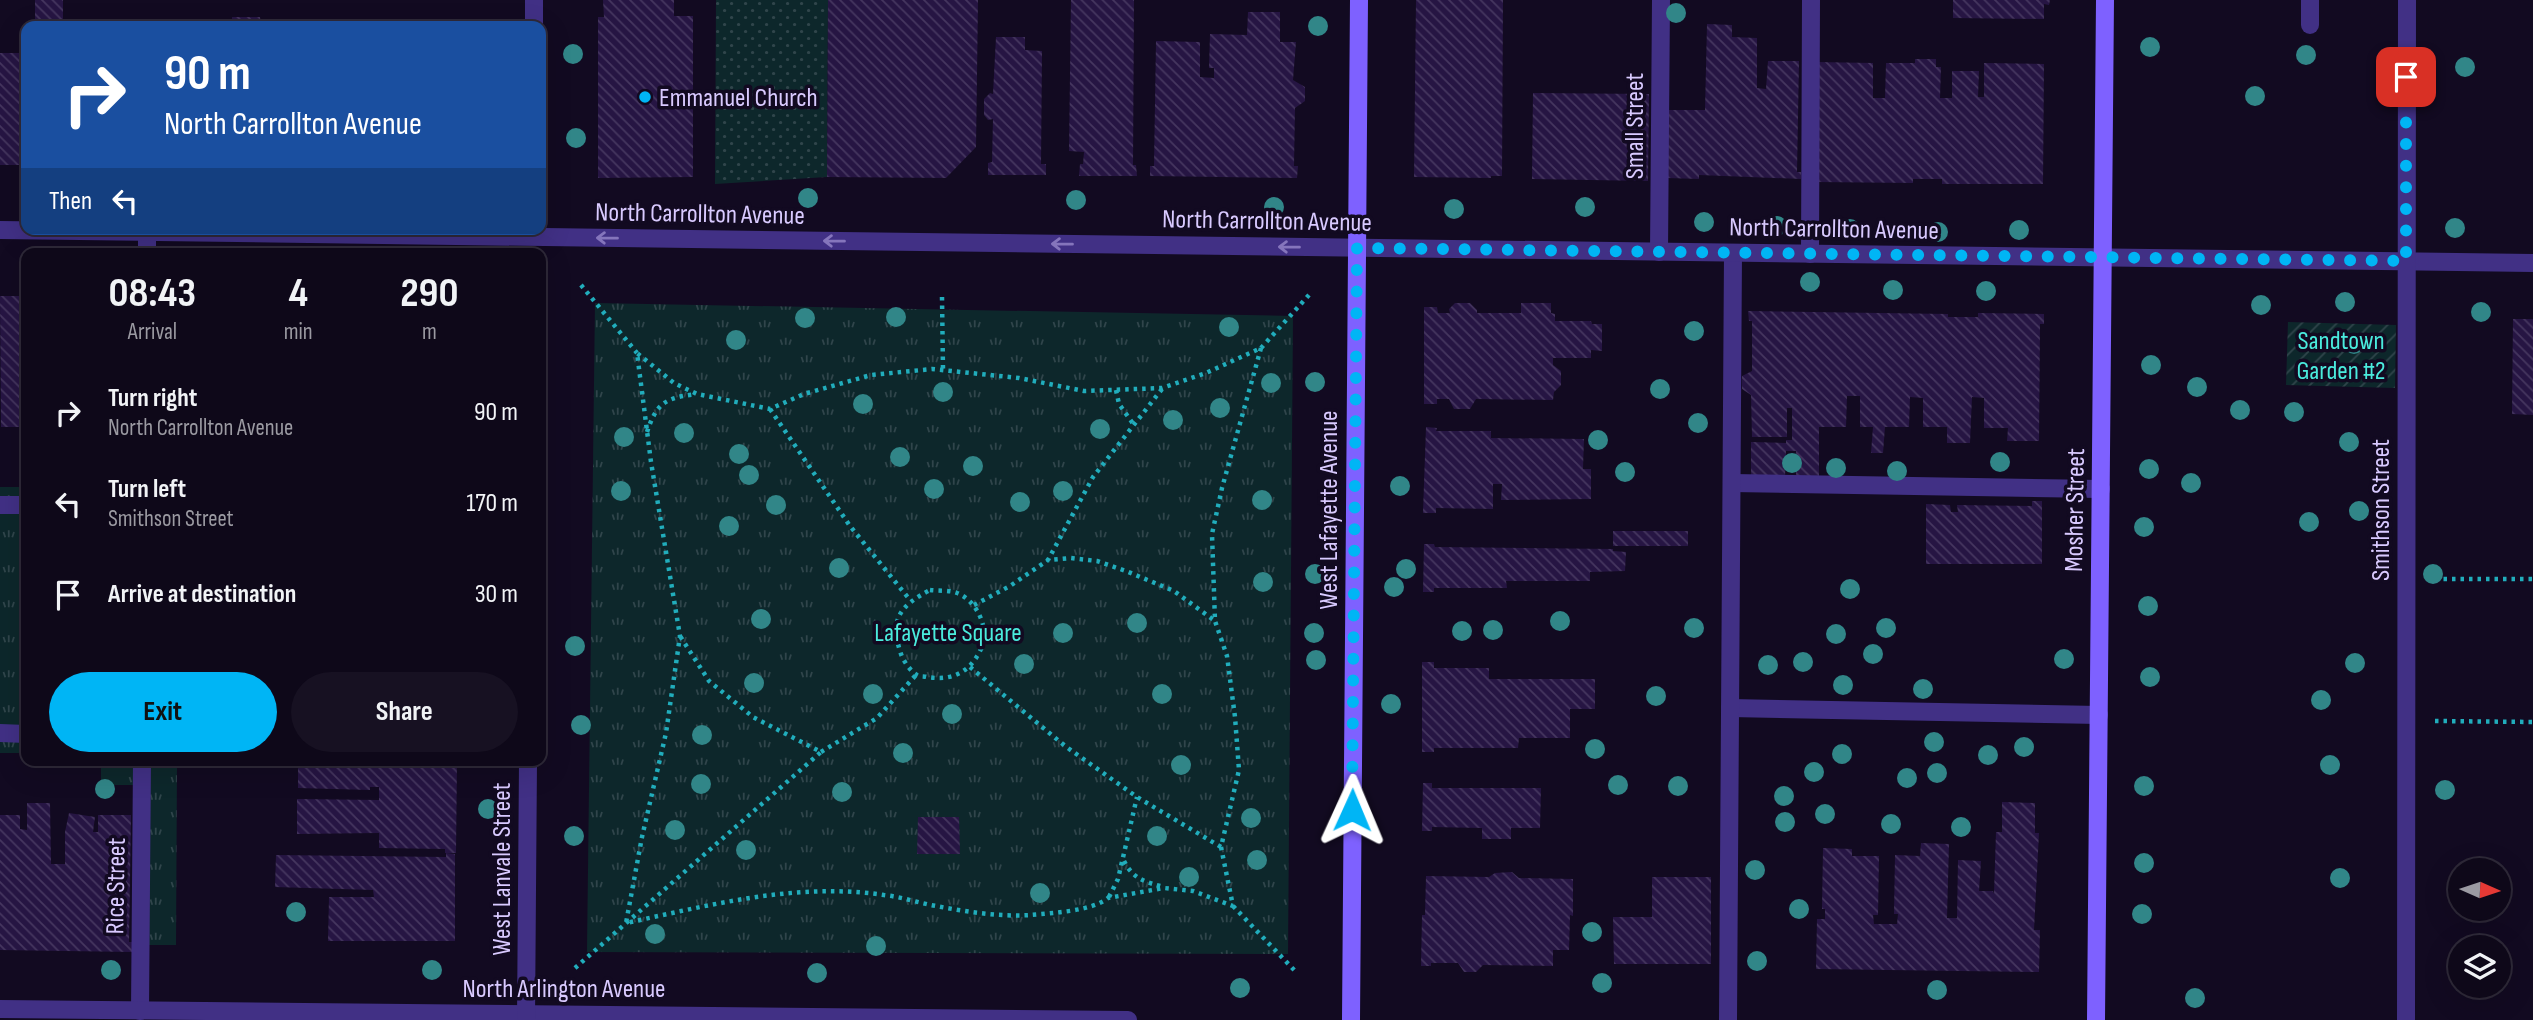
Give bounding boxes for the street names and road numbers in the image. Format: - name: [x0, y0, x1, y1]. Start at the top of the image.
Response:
- street label: Small Street: [1620, 73, 1651, 179]
- street label: North Carrollton Avenue: [595, 197, 805, 232]
- street label: North Carrollton Avenue: [1162, 204, 1372, 239]
- street label: North Carrollton Avenue: [1729, 212, 1939, 247]
- street label: West Lafayette Avenue: [1314, 410, 1345, 610]
- street label: Smithson Street: [2366, 439, 2397, 581]
- street label: Mosher Street: [2059, 448, 2092, 572]
- street label: West Lanvale Street: [487, 782, 518, 955]
- street label: Rice Street: [100, 837, 133, 935]
- street label: North Arlington Avenue: [462, 974, 666, 1005]

